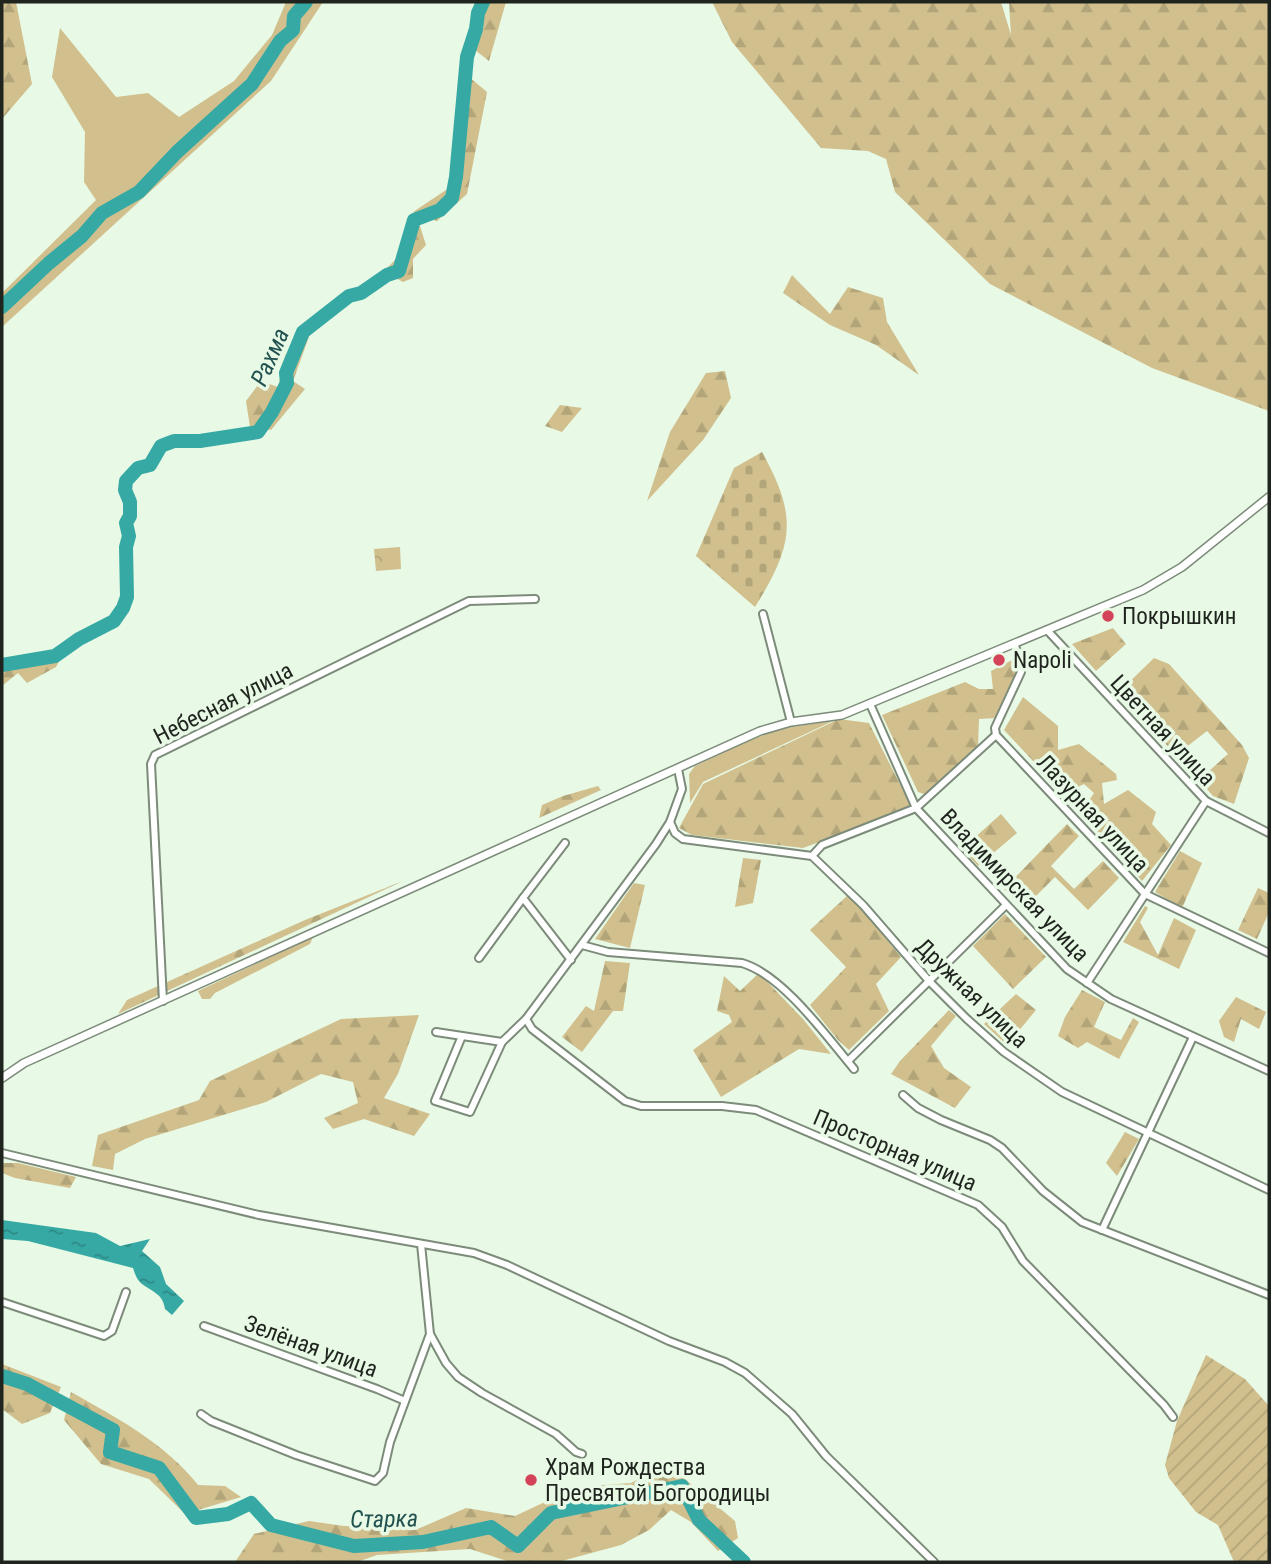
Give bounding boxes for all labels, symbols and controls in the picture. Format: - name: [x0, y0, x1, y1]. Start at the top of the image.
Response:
- water label: Рахма: [245, 324, 295, 390]
- place label: Покрышкин: [1122, 603, 1237, 630]
- marker: Покрышкин: [1100, 608, 1116, 624]
- place label: Napoli: [1013, 647, 1072, 674]
- marker: Napoli: [991, 652, 1007, 668]
- street label: Небесная улица: [149, 657, 297, 750]
- street label: Цветная улица: [1105, 669, 1221, 791]
- street label: Лазурная улица: [1031, 749, 1154, 878]
- street label: Владимирская улица: [935, 803, 1095, 967]
- street label: Дружная улица: [910, 933, 1034, 1054]
- street label: Просторная улица: [809, 1104, 981, 1197]
- street label: Зелёная улица: [240, 1310, 381, 1383]
- place label: Храм Рождества Пресвятой Богородицы: [545, 1454, 770, 1507]
- marker: Храм Рождества Пресвятой Богородицы: [523, 1472, 539, 1488]
- water label: Старка: [350, 1504, 418, 1534]

